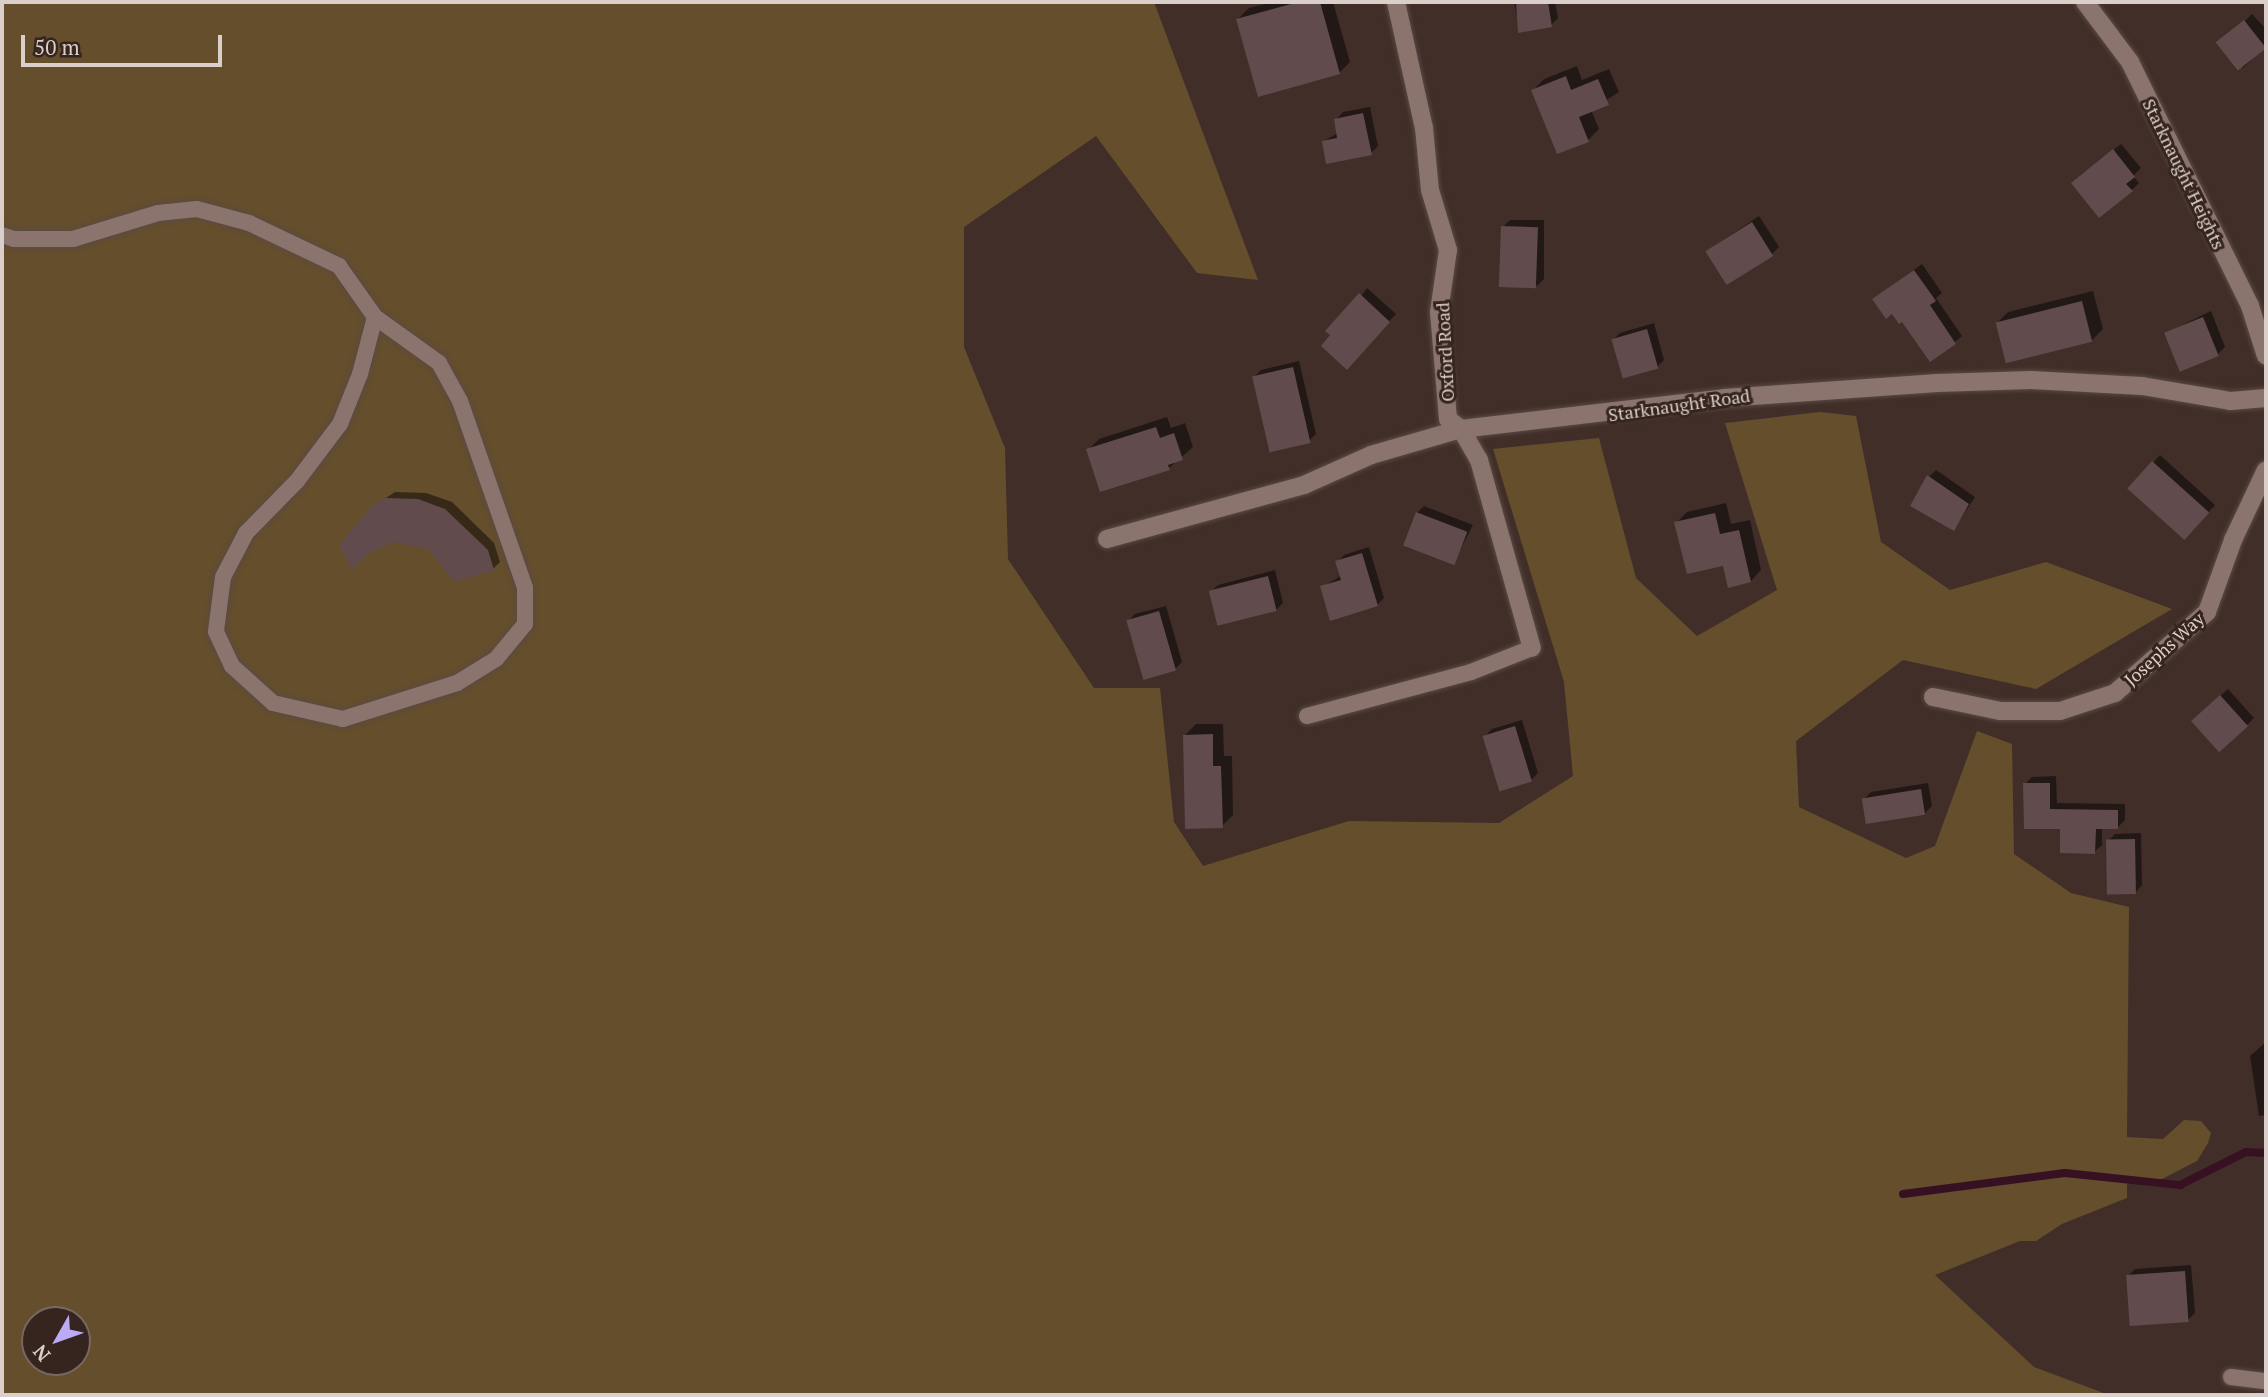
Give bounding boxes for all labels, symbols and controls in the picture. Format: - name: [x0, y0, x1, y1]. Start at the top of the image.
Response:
- scale bar: [24, 21, 226, 65]
- text: 50 m: [34, 33, 80, 61]
- street label: Starknaught Heights: [2138, 95, 2230, 253]
- street label: Oxford Road: [1432, 302, 1458, 402]
- street label: Starknaught Road: [1607, 384, 1751, 426]
- street label: Josephs Way: [2120, 608, 2208, 690]
- north arrow: [21, 1306, 91, 1376]
- text: N: [27, 1340, 55, 1367]

